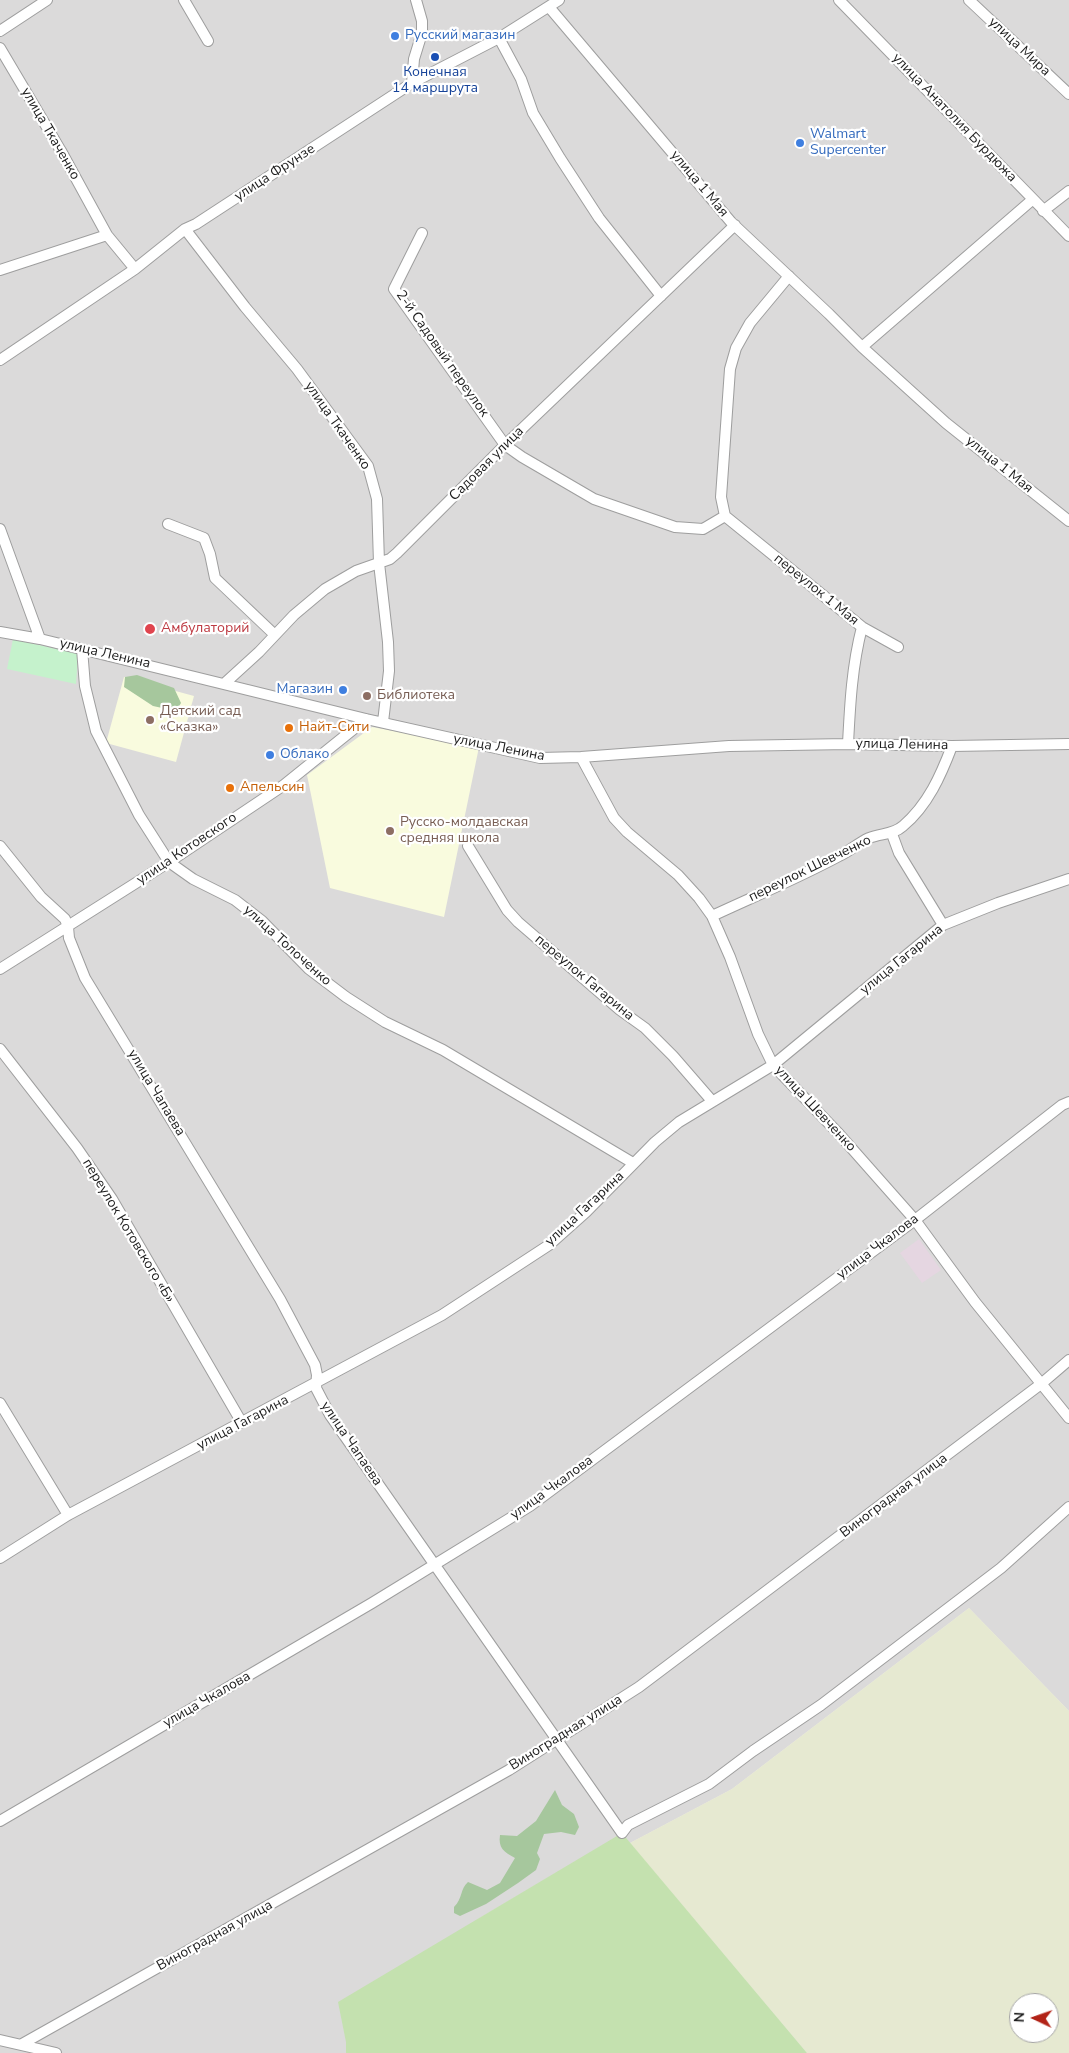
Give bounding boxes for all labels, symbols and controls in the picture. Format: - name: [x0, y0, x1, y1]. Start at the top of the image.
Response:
- street label: улица Мира: [985, 14, 1053, 80]
- place label: Русский магазин: [405, 28, 515, 44]
- marker: Русский магазин: [389, 30, 401, 42]
- street label: улица Анатолия Бурдюжа: [888, 50, 1020, 186]
- marker: Конечная 14 маршрута: [429, 51, 441, 63]
- place label: Конечная 14 маршрута: [392, 65, 478, 98]
- street label: улица Ткаченко: [17, 85, 83, 183]
- place label: Walmart Supercenter: [810, 127, 886, 160]
- marker: Walmart Supercenter: [794, 137, 806, 149]
- street label: улица Фрунзе: [232, 141, 318, 205]
- street label: улица 1 Мая: [666, 147, 732, 221]
- street label: 2-й Садовый переулок: [392, 287, 492, 421]
- street label: улица Ткаченко: [300, 379, 374, 473]
- street label: Садовая улица: [446, 423, 528, 505]
- street label: улица 1 Мая: [962, 433, 1036, 497]
- street label: переулок 1 Мая: [770, 551, 862, 629]
- place label: Амбулаторий: [161, 621, 250, 637]
- marker: Амбулаторий: [143, 622, 157, 636]
- street label: улица Ленина: [58, 635, 152, 673]
- place label: Магазин: [276, 682, 333, 698]
- marker: Магазин: [337, 684, 349, 696]
- place label: Библиотека: [377, 688, 455, 704]
- marker: Библиотека: [361, 690, 373, 702]
- place label: Детский сад «Сказка»: [160, 704, 241, 736]
- marker: Детский сад «Сказка»: [144, 714, 156, 726]
- place label: Найт-Сити: [299, 720, 369, 736]
- marker: Найт-Сити: [283, 722, 295, 734]
- street label: улица Ленина: [452, 731, 546, 765]
- street label: улица Ленина: [855, 736, 949, 754]
- place label: Облако: [280, 747, 329, 763]
- marker: Облако: [264, 749, 276, 761]
- place label: Апельсин: [240, 780, 305, 796]
- marker: Апельсин: [224, 782, 236, 794]
- street label: улица Котовского: [134, 809, 240, 889]
- place label: Русско-молдавская средняя школа: [400, 815, 528, 848]
- marker: Русско-молдавская средняя школа: [384, 825, 396, 837]
- street label: переулок Шевченко: [746, 832, 874, 906]
- street label: улица Толоченко: [240, 902, 334, 990]
- street label: улица Гагарина: [857, 921, 947, 999]
- street label: переулок Гагарина: [531, 932, 637, 1024]
- street label: улица Чапаева: [124, 1047, 188, 1139]
- street label: улица Шевченко: [771, 1063, 859, 1155]
- street label: переулок Котовского «Б»: [78, 1156, 178, 1306]
- street label: улица Гагарина: [542, 1168, 628, 1250]
- street label: улица Чкалова: [834, 1211, 922, 1283]
- street label: улица Гагарина: [194, 1392, 292, 1454]
- street label: улица Чапаева: [317, 1399, 385, 1489]
- street label: Виноградная улица: [837, 1450, 951, 1542]
- street label: улица Чкалова: [507, 1452, 597, 1524]
- street label: улица Чкалова: [160, 1668, 254, 1732]
- street label: Виноградная улица: [506, 1691, 626, 1775]
- street label: Виноградная улица: [154, 1897, 276, 1975]
- north arrow: [1009, 1993, 1059, 2043]
- text: N: [1010, 2012, 1029, 2023]

